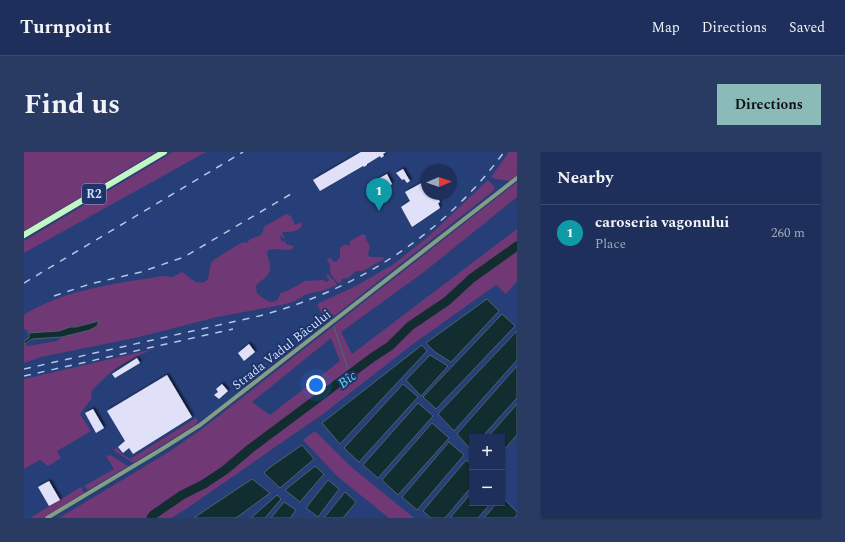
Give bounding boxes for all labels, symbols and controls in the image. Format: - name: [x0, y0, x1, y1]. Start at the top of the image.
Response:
- text: Turnpoint: [20, 13, 112, 42]
- text: Map: [652, 17, 680, 38]
- text: Directions: [702, 17, 767, 38]
- text: Saved: [789, 17, 825, 38]
- text: Find us: [24, 83, 120, 126]
- button: Directions: [717, 84, 821, 125]
- north arrow: [421, 164, 457, 200]
- text: Nearby: [557, 165, 613, 191]
- pin: 1: [366, 178, 392, 211]
- road number: R2: [82, 184, 106, 204]
- text: caroseria vagonului: [595, 211, 729, 234]
- text: 1: [566, 223, 574, 243]
- text: 260 m: [771, 223, 805, 243]
- text: Place: [595, 234, 626, 254]
- street label: Strada Vadul Bâcului: [228, 305, 335, 395]
- water label: Bîc: [333, 365, 361, 393]
- your location: [306, 375, 326, 395]
- map controls: [469, 434, 505, 506]
- button: +: [469, 434, 505, 470]
- button: −: [469, 470, 505, 506]

